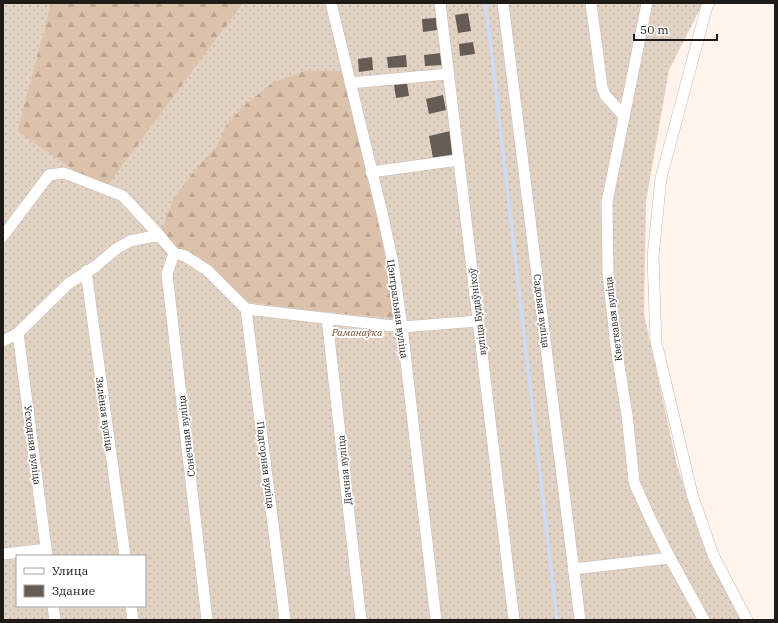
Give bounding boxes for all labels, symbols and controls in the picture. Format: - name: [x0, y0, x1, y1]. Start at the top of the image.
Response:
- scale bar: [634, 16, 717, 42]
- text: 50 m: [640, 22, 669, 37]
- street label: Цэнтральная вуліца: [384, 259, 411, 360]
- street label: вуліца Будаўнікоў: [466, 267, 489, 356]
- street label: Садовая вуліца: [531, 273, 553, 349]
- street label: Кветкавая вуліца: [602, 275, 625, 362]
- park label: Раманаўка: [331, 326, 383, 339]
- street label: Зялёная вуліца: [93, 376, 116, 453]
- street label: Сонечная вуліца: [175, 394, 198, 477]
- street label: Усходняя вуліца: [21, 405, 44, 486]
- street label: Падгорная вуліца: [254, 421, 277, 510]
- street label: Дачная вуліца: [334, 434, 355, 505]
- legend: [16, 555, 146, 607]
- text: Улица: [52, 563, 89, 578]
- text: Здание: [52, 583, 95, 598]

